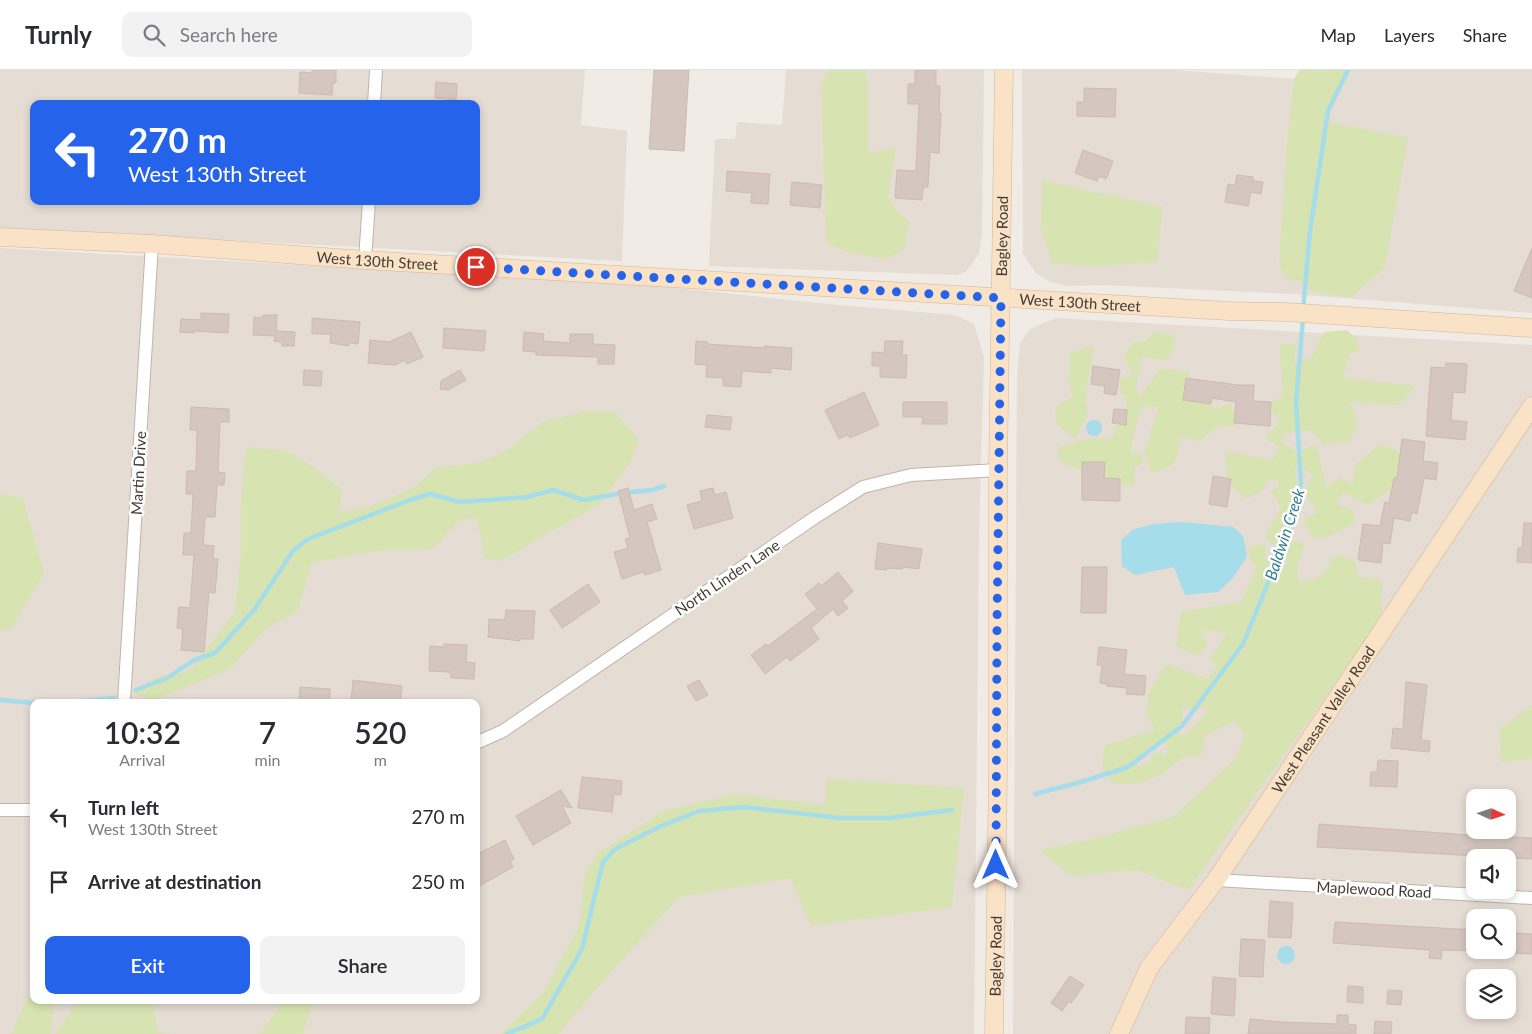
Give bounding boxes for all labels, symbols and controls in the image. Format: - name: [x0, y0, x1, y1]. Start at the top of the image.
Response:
- search box: [122, 12, 472, 57]
- text: Turnly: [25, 20, 92, 49]
- icon: search: [140, 21, 168, 49]
- text: Search here: [180, 23, 278, 46]
- text: Map: [1320, 24, 1356, 46]
- text: Layers: [1384, 24, 1435, 46]
- text: Share: [1463, 24, 1507, 46]
- text: 270 m: [128, 118, 227, 160]
- icon: left: [45, 120, 110, 185]
- text: West 130th Street: [128, 160, 306, 187]
- street label: Bagley Road: [992, 196, 1011, 277]
- pin: [455, 246, 497, 288]
- street label: West 130th Street: [316, 247, 439, 273]
- icon: arrive: [462, 253, 490, 281]
- street label: West 130th Street: [1019, 290, 1142, 315]
- street label: Martin Drive: [127, 431, 149, 515]
- water label: Baldwin Creek: [1260, 485, 1308, 582]
- street label: North Linden Lane: [671, 535, 783, 619]
- street label: West Pleasant Valley Road: [1268, 643, 1378, 796]
- text: 10:32: [104, 714, 181, 750]
- text: 7: [259, 714, 276, 750]
- text: 520: [354, 714, 406, 750]
- text: Arrival: [119, 750, 165, 769]
- text: min: [255, 750, 280, 769]
- text: m: [374, 750, 387, 769]
- north arrow: [1466, 789, 1516, 839]
- map controls: [1466, 789, 1516, 1019]
- text: Turn left: [88, 796, 159, 819]
- icon: left: [45, 803, 73, 831]
- text: 270 m: [411, 805, 465, 828]
- text: West 130th Street: [88, 819, 218, 838]
- position arrow: [969, 838, 1021, 890]
- button: sound: [1466, 849, 1516, 899]
- icon: arrive: [45, 868, 73, 896]
- text: Arrive at destination: [88, 870, 261, 893]
- text: 250 m: [411, 870, 465, 893]
- street label: Maplewood Road: [1316, 877, 1432, 901]
- button: search: [1466, 909, 1516, 959]
- street label: Bagley Road: [986, 916, 1005, 996]
- button: Exit: [45, 936, 250, 994]
- button: Share: [260, 936, 465, 994]
- button: layers: [1466, 969, 1516, 1019]

